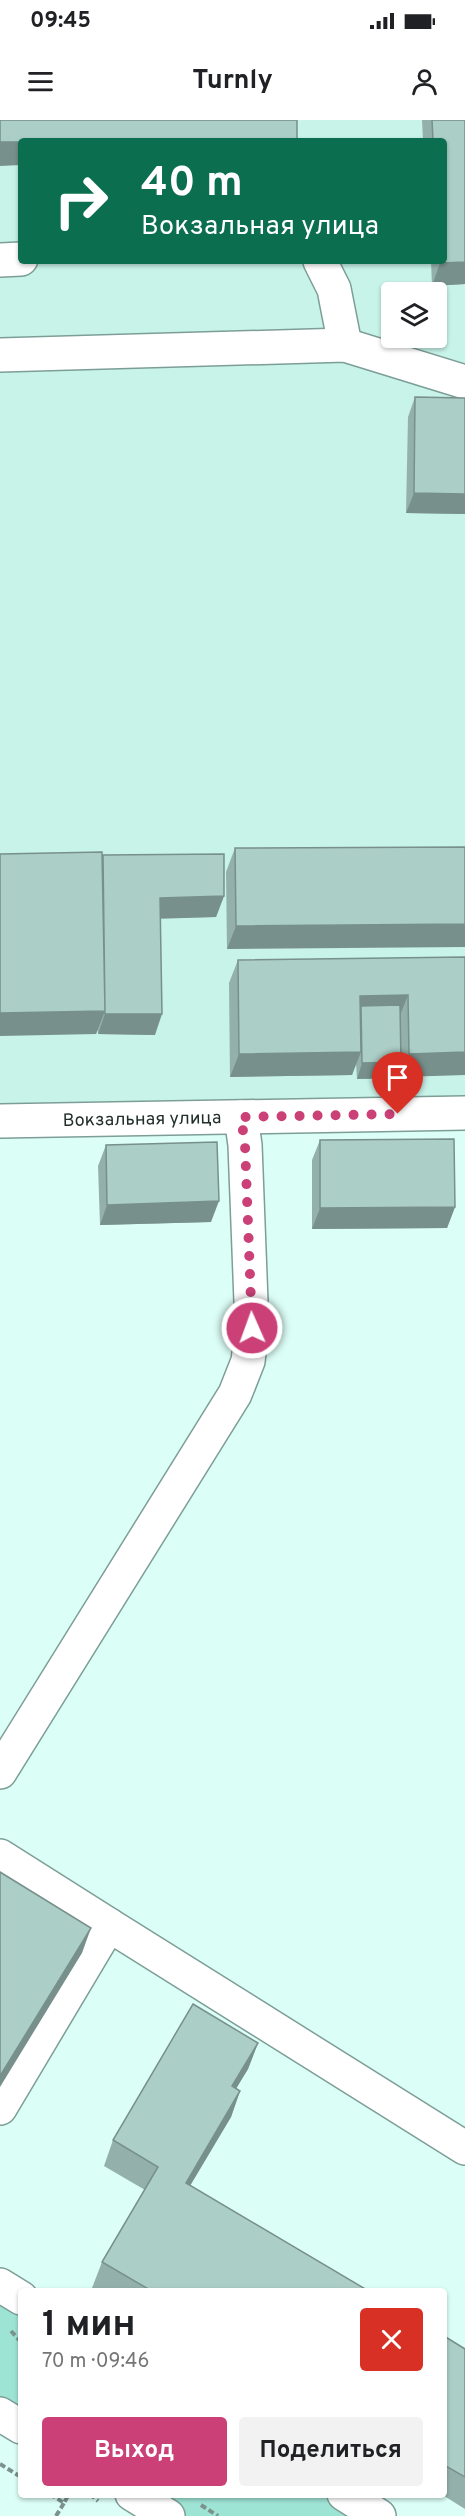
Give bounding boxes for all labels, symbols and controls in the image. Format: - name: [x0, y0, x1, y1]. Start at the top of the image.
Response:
- text: 09:45: [30, 8, 91, 35]
- text: Turnly: [192, 64, 273, 98]
- icon: menu: [24, 65, 57, 98]
- icon: person: [408, 65, 441, 98]
- text: 40 m: [141, 158, 243, 211]
- icon: right: [42, 162, 120, 240]
- text: Вокзальная улица: [141, 210, 379, 244]
- map controls: [381, 282, 447, 348]
- button: layers: [381, 282, 447, 348]
- pin: [372, 1052, 423, 1114]
- icon: arrive: [381, 1061, 414, 1094]
- street label: Вокзальная улица: [62, 1107, 222, 1133]
- position arrow: [220, 1296, 284, 1360]
- text: 1 мин: [42, 2303, 136, 2349]
- button: close: [360, 2308, 423, 2371]
- text: 70 m · 09:46: [42, 2349, 149, 2375]
- button: Выход: [42, 2417, 227, 2486]
- button: Поделиться: [239, 2417, 423, 2486]

